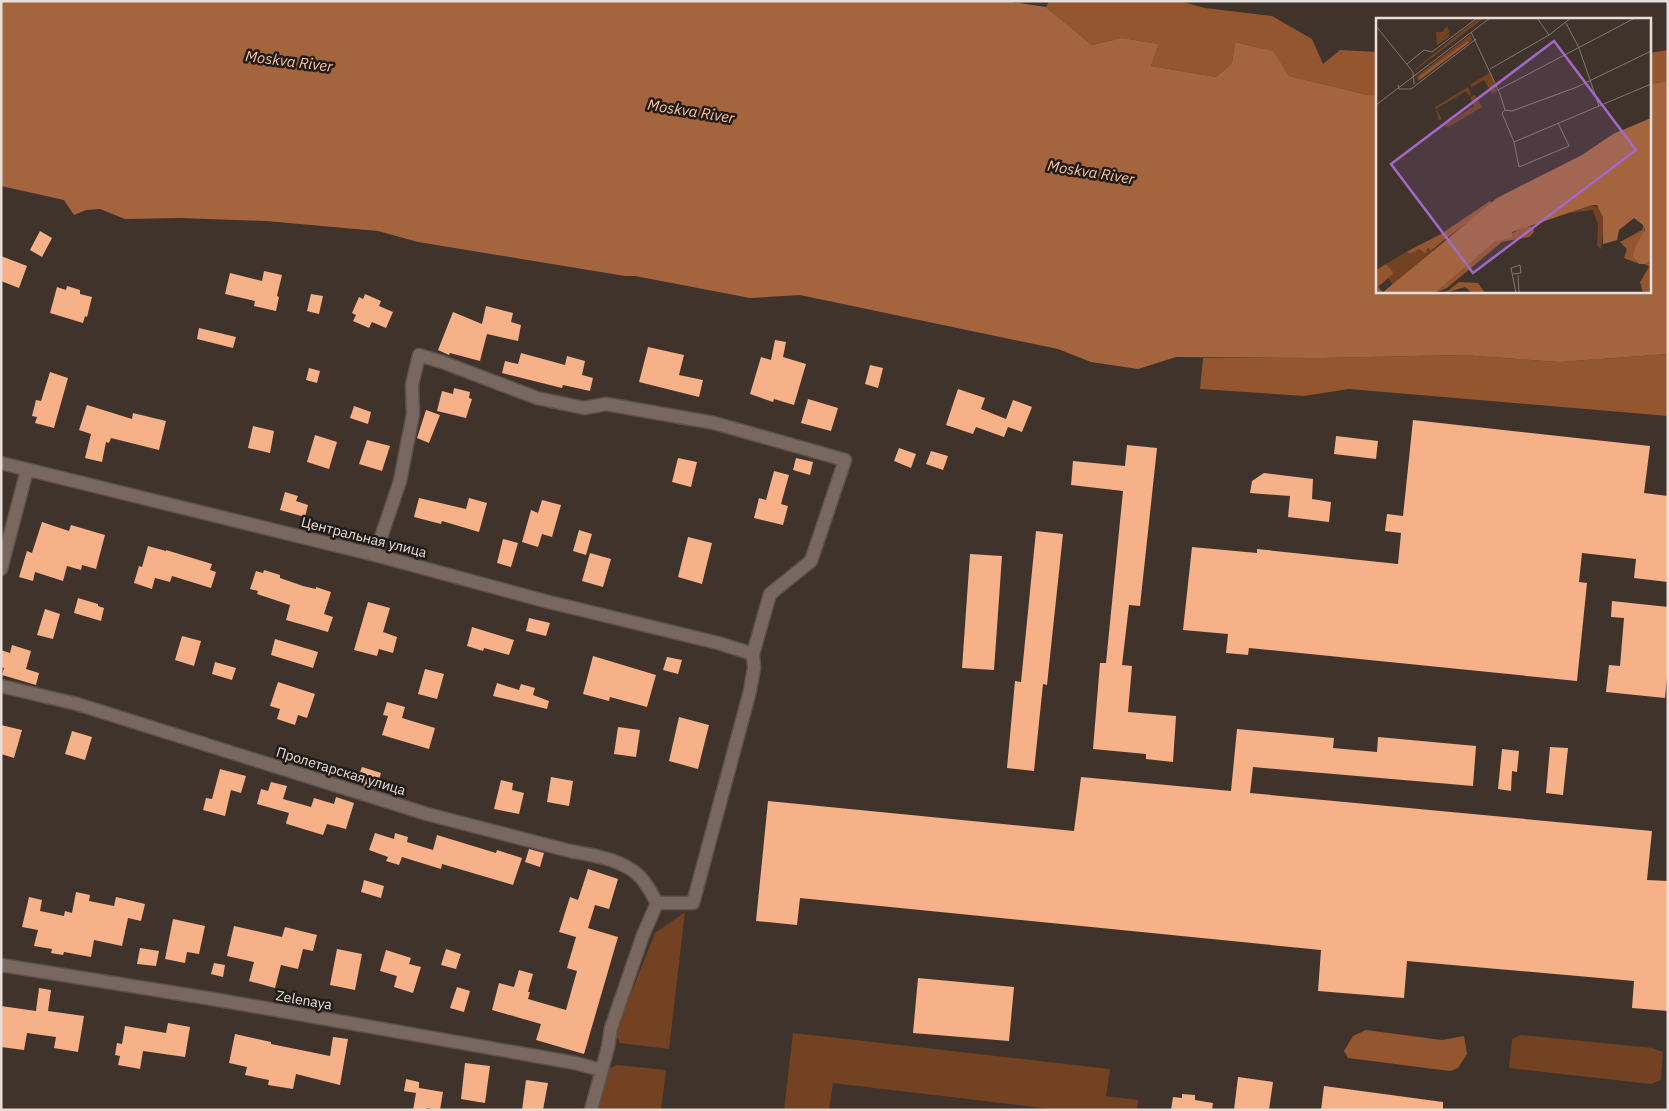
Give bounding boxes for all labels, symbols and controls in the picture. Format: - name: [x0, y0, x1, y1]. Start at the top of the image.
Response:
- inset map: [1376, 18, 1652, 292]
- water label: Moskva River: [244, 46, 334, 76]
- water label: Moskva River: [646, 95, 736, 127]
- water label: Moskva River: [1046, 156, 1136, 188]
- street label: Центральная улица: [299, 513, 429, 561]
- street label: Пролетарская улица: [274, 743, 409, 799]
- street label: Zelenaya: [274, 986, 334, 1014]

